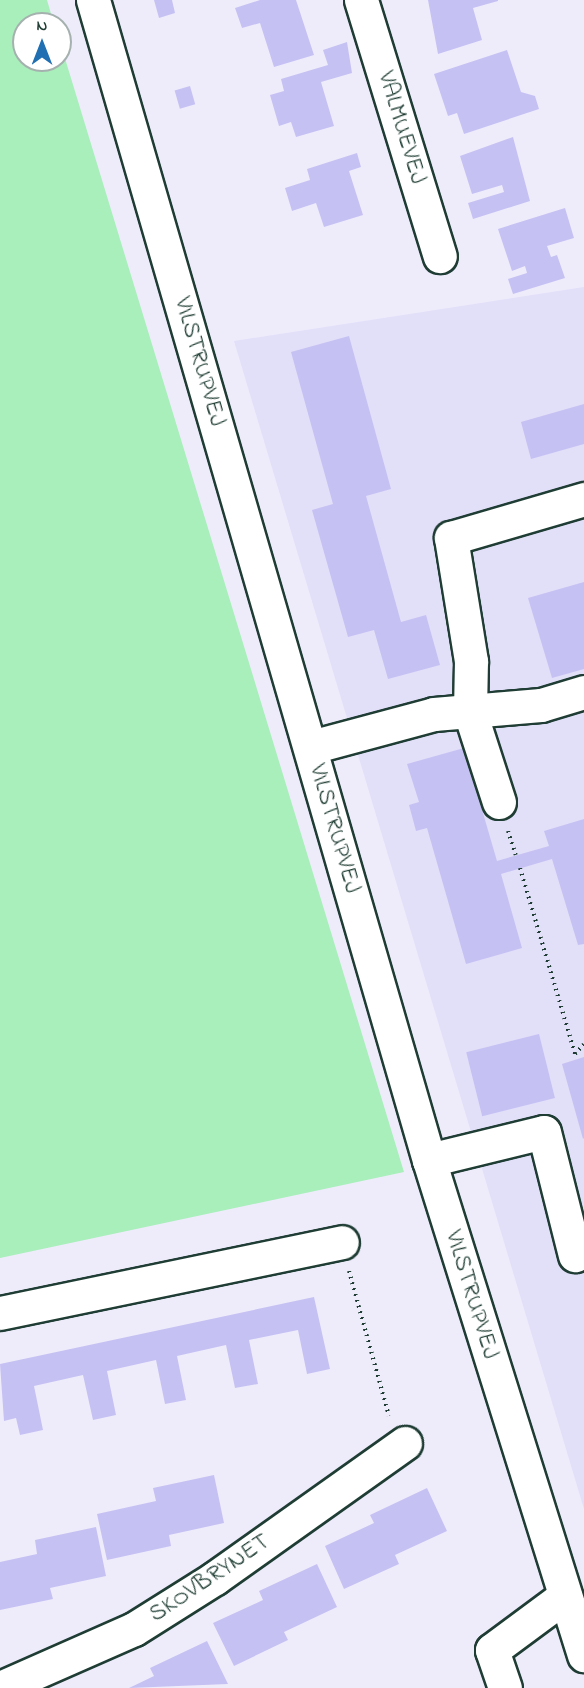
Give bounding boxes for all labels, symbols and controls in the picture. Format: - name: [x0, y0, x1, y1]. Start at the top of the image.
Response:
- north arrow: [12, 12, 72, 72]
- text: N: [37, 14, 47, 38]
- street label: VALMUEVEJ: [370, 68, 432, 188]
- street label: VILSTRUPVEJ: [167, 294, 231, 430]
- street label: VILSTRUPVEJ: [302, 761, 366, 897]
- street label: VILSTRUPVEJ: [438, 1227, 504, 1363]
- street label: SKOVBRYNET: [144, 1528, 276, 1630]

